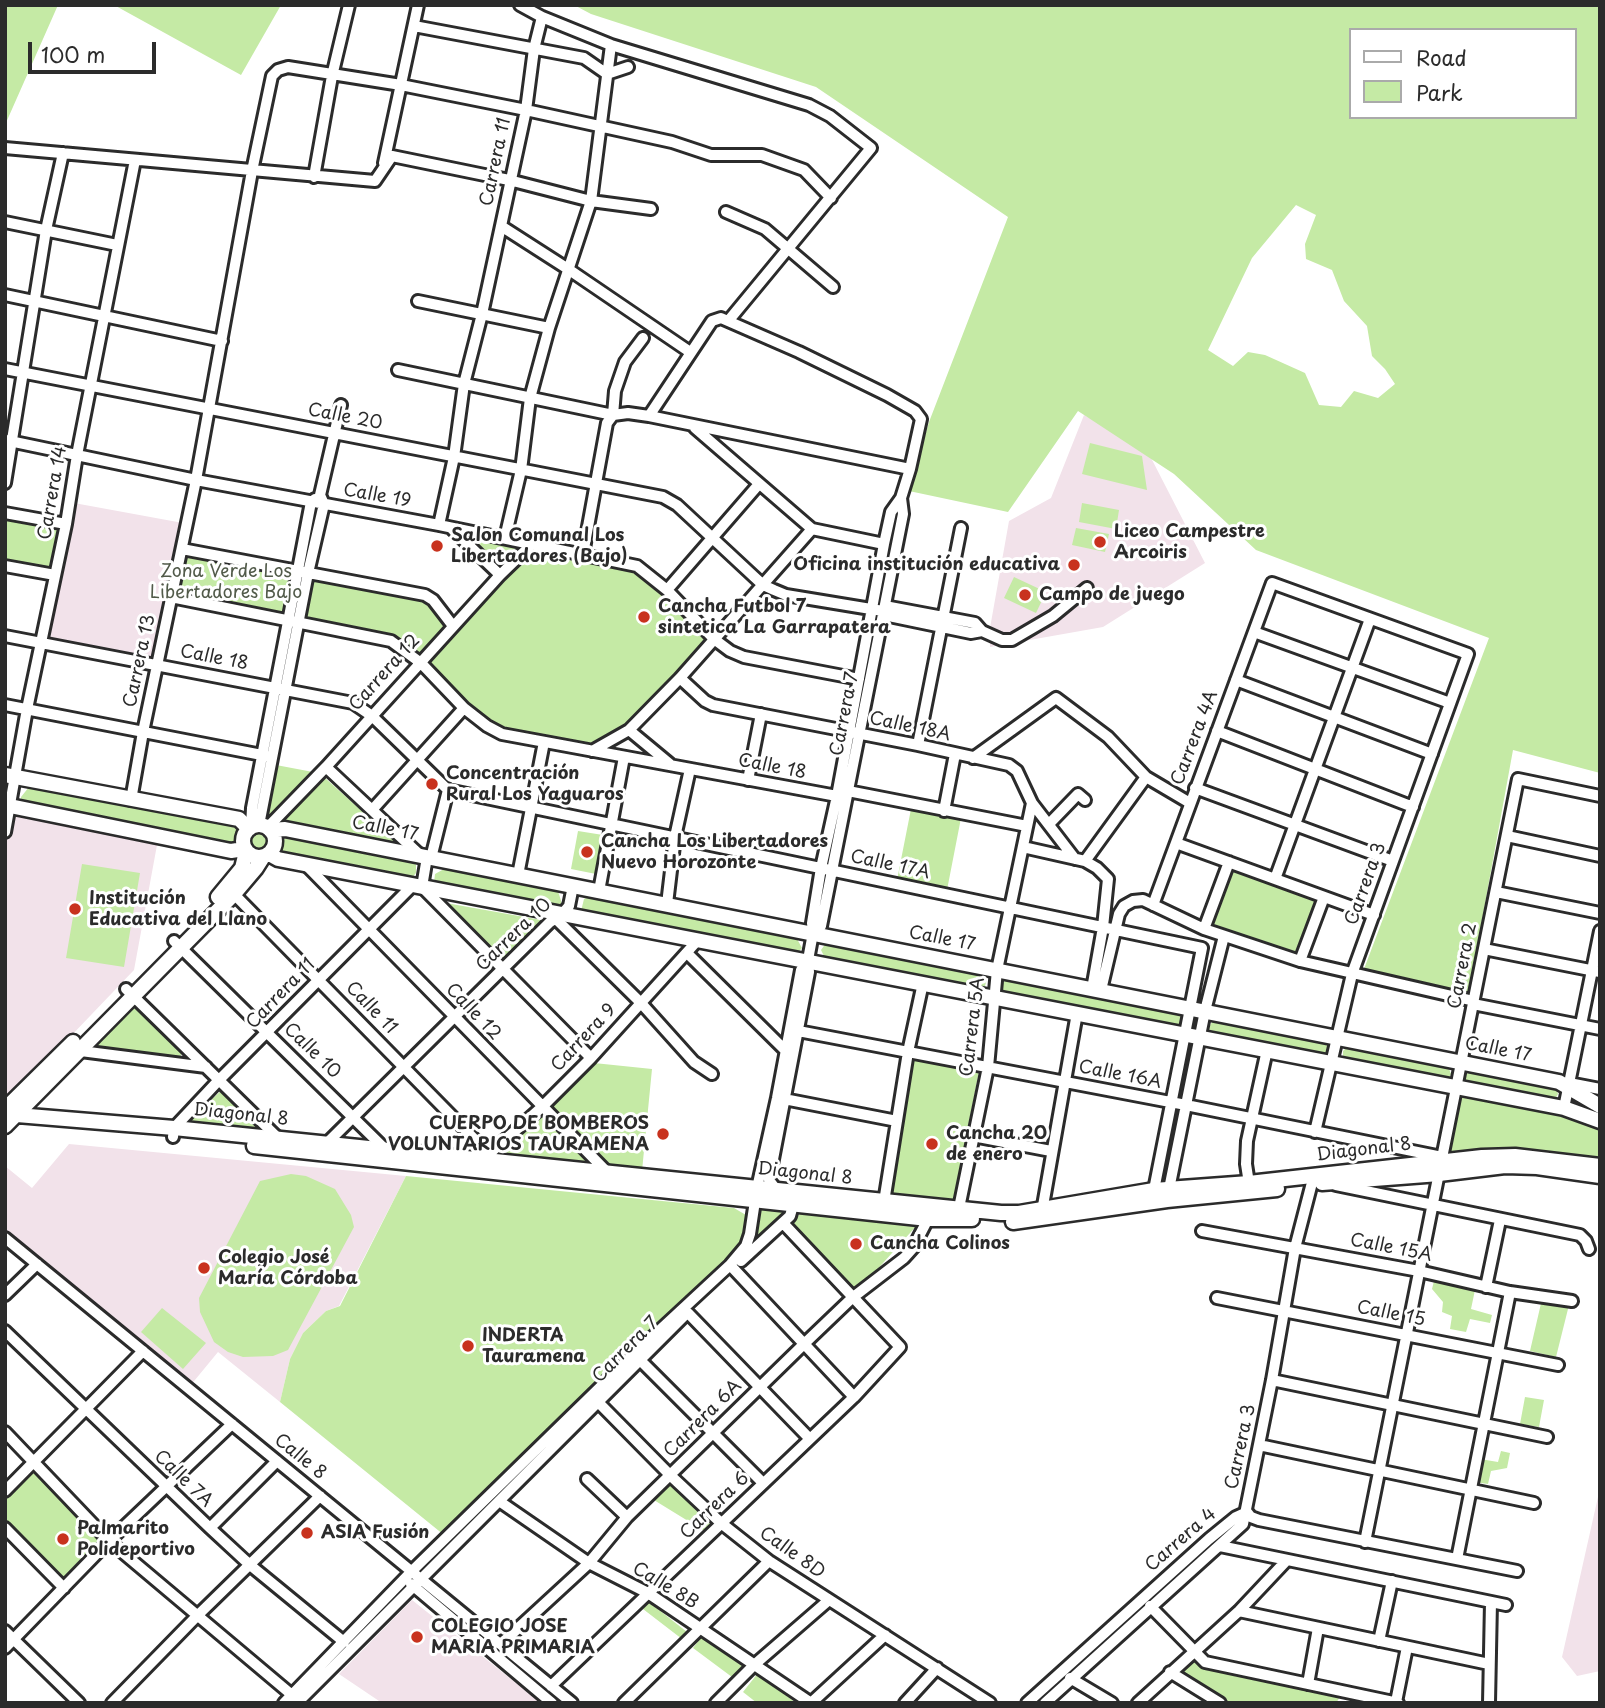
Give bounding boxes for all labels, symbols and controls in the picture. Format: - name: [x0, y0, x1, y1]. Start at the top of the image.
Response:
- scale bar: [32, 28, 159, 72]
- legend: [1350, 28, 1577, 119]
- text: 100 m: [41, 38, 105, 70]
- text: Road: [1416, 41, 1467, 73]
- text: Park: [1416, 76, 1463, 108]
- street label: Carrera 11: [476, 116, 516, 208]
- street label: Calle 20: [306, 399, 384, 435]
- street label: Carrera 14: [34, 444, 72, 542]
- street label: Calle 19: [341, 479, 413, 513]
- place label: Liceo Campestre Arcoiris: [1114, 521, 1265, 564]
- place label: Salon Comunal Los Libertadores (Bajo): [451, 525, 627, 568]
- marker: Liceo Campestre Arcoiris: [1092, 534, 1108, 550]
- marker: Salon Comunal Los Libertadores (Bajo): [429, 538, 445, 554]
- place label: Oficina institución educativa: [793, 554, 1060, 576]
- marker: Oficina institución educativa: [1066, 557, 1082, 573]
- park label: Zona Verde Los Libertadores Bajo: [150, 561, 302, 604]
- place label: Campo de juego: [1039, 584, 1185, 606]
- marker: Campo de juego: [1017, 587, 1033, 603]
- place label: Cancha Futbol 7 sintetica La Garrapatera: [658, 596, 891, 638]
- marker: Cancha Futbol 7 sintetica La Garrapatera: [636, 609, 652, 625]
- street label: Carrera 13: [120, 612, 160, 710]
- street label: Carrera 12: [345, 630, 425, 716]
- street label: Calle 18: [178, 641, 250, 675]
- street label: Carrera 7: [826, 670, 864, 758]
- street label: Carrera 4A: [1167, 688, 1223, 788]
- street label: Calle 18A: [867, 708, 953, 746]
- street label: Calle 18: [736, 750, 808, 784]
- place label: Concentración Rural Los Yaguaros: [446, 763, 623, 806]
- marker: Concentración Rural Los Yaguaros: [424, 776, 440, 792]
- street label: Calle 17: [350, 812, 420, 846]
- place label: Cancha Los Libertadores Nuevo Horozonte: [601, 831, 828, 874]
- street label: Carrera 3: [1341, 840, 1391, 928]
- marker: Cancha Los Libertadores Nuevo Horozonte: [579, 844, 595, 860]
- street label: Calle 17A: [848, 846, 932, 884]
- place label: Institución Educativa del Llano: [89, 888, 267, 930]
- street label: Carrera 10: [472, 894, 556, 976]
- marker: Institución Educativa del Llano: [67, 901, 83, 917]
- street label: Carrera 2: [1444, 921, 1482, 1011]
- street label: Calle 17: [907, 922, 977, 956]
- street label: Carrera 11: [242, 954, 320, 1034]
- street label: Carrera 5A: [956, 976, 990, 1078]
- street label: Calle 11: [341, 977, 401, 1039]
- street label: Calle 12: [441, 979, 505, 1045]
- street label: Carrera 9: [547, 999, 621, 1077]
- street label: Calle 10: [279, 1019, 345, 1083]
- street label: Calle 17: [1463, 1033, 1533, 1067]
- street label: Calle 16A: [1077, 1056, 1163, 1094]
- street label: Diagonal 8: [192, 1099, 290, 1131]
- place label: CUERPO DE BOMBEROS VOLUNTARIOS TAURAMENA: [388, 1113, 649, 1156]
- place label: Cancha 20 de enero: [946, 1123, 1047, 1166]
- marker: CUERPO DE BOMBEROS VOLUNTARIOS TAURAMENA: [655, 1126, 671, 1142]
- street label: Diagonal 8: [1315, 1133, 1413, 1167]
- marker: Cancha 20 de enero: [924, 1136, 940, 1152]
- street label: Diagonal 8: [756, 1158, 854, 1190]
- street label: Calle 15A: [1348, 1229, 1434, 1267]
- place label: Cancha Colinos: [870, 1233, 1010, 1255]
- marker: Cancha Colinos: [848, 1236, 864, 1252]
- place label: Colegio José María Córdoba: [218, 1247, 358, 1290]
- marker: Colegio José María Córdoba: [196, 1260, 212, 1276]
- street label: Calle 15: [1355, 1297, 1427, 1331]
- street label: Carrera 7: [588, 1312, 664, 1388]
- place label: INDERTA Tauramena: [482, 1325, 585, 1368]
- marker: INDERTA Tauramena: [460, 1338, 476, 1354]
- street label: Carrera 6A: [660, 1376, 746, 1462]
- street label: Carrera 3: [1221, 1402, 1261, 1492]
- street label: Calle 8: [270, 1429, 330, 1485]
- street label: Calle 7A: [149, 1446, 217, 1512]
- street label: Carrera 6: [676, 1468, 754, 1544]
- street label: Carrera 4: [1141, 1503, 1221, 1577]
- place label: Palmarito Polideportivo: [77, 1518, 195, 1560]
- place label: ASIA Fusión: [321, 1522, 429, 1544]
- street label: Calle 8D: [755, 1523, 829, 1583]
- marker: ASIA Fusión: [299, 1525, 315, 1541]
- marker: Palmarito Polideportivo: [55, 1531, 71, 1547]
- street label: Calle 8B: [628, 1558, 702, 1614]
- place label: COLEGIO JOSE MARIA PRIMARIA: [431, 1616, 595, 1658]
- marker: COLEGIO JOSE MARIA PRIMARIA: [409, 1629, 425, 1645]

